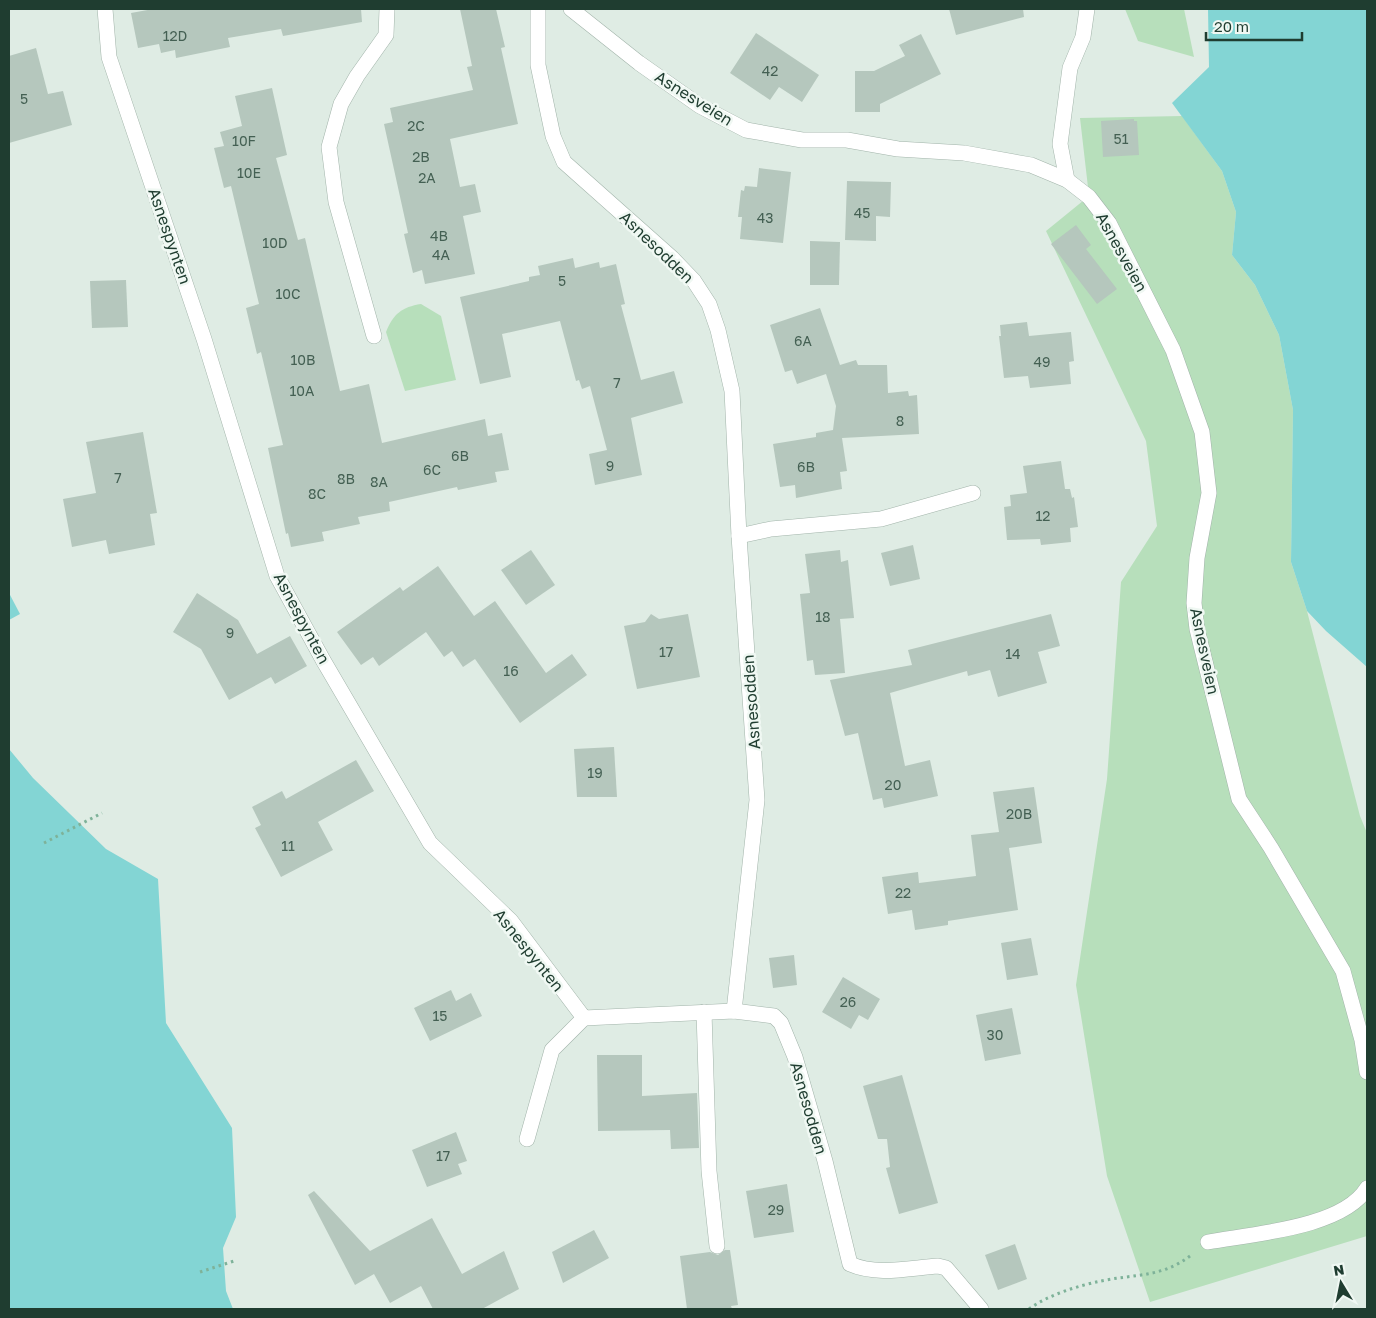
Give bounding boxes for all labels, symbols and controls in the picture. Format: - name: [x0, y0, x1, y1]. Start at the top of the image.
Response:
- scale bar: [1206, 10, 1302, 42]
- text: 20 m: [1214, 17, 1249, 35]
- house number: 12D: [163, 27, 187, 44]
- house number: 42: [762, 62, 778, 79]
- street label: Asnesveien: [651, 66, 737, 130]
- house number: 5: [20, 90, 28, 107]
- house number: 2C: [407, 117, 425, 134]
- house number: 51: [1114, 130, 1129, 147]
- house number: 10F: [232, 132, 256, 149]
- house number: 2B: [412, 148, 430, 165]
- house number: 10E: [237, 164, 261, 181]
- house number: 2A: [418, 169, 436, 186]
- street label: Asnespynten: [144, 185, 196, 287]
- house number: 45: [854, 204, 870, 221]
- street label: Asnesodden: [616, 207, 698, 287]
- house number: 43: [757, 209, 773, 226]
- street label: Asnesveien: [1092, 209, 1152, 295]
- house number: 4B: [430, 227, 448, 244]
- house number: 10D: [262, 234, 288, 251]
- house number: 4A: [432, 246, 451, 263]
- house number: 5: [558, 272, 566, 289]
- house number: 10C: [276, 285, 301, 302]
- house number: 6A: [794, 332, 813, 349]
- house number: 10B: [291, 351, 315, 368]
- house number: 49: [1033, 353, 1051, 370]
- house number: 7: [613, 374, 621, 391]
- house number: 10A: [290, 382, 315, 399]
- house number: 8: [896, 412, 904, 429]
- house number: 6B: [451, 447, 469, 464]
- house number: 9: [606, 457, 614, 474]
- house number: 6B: [797, 458, 815, 475]
- house number: 6C: [423, 461, 441, 478]
- house number: 7: [114, 469, 122, 486]
- house number: 8B: [337, 470, 355, 487]
- house number: 8A: [370, 473, 389, 490]
- house number: 8C: [308, 485, 326, 502]
- house number: 12: [1036, 507, 1050, 524]
- street label: Asnespynten: [270, 569, 334, 667]
- street label: Asnesveien: [1186, 606, 1224, 696]
- house number: 18: [815, 608, 831, 625]
- house number: 9: [226, 624, 234, 641]
- house number: 17: [659, 643, 673, 660]
- house number: 14: [1005, 645, 1021, 662]
- street label: Asnesodden: [738, 654, 764, 750]
- house number: 16: [503, 662, 519, 679]
- house number: 19: [587, 764, 603, 781]
- house number: 20: [885, 776, 901, 793]
- house number: 20B: [1006, 805, 1032, 822]
- house number: 11: [281, 837, 295, 854]
- house number: 22: [895, 884, 911, 901]
- street label: Asnespynten: [490, 905, 568, 995]
- house number: 26: [840, 993, 856, 1010]
- house number: 15: [433, 1007, 447, 1024]
- house number: 30: [987, 1026, 1003, 1043]
- street label: Asnesodden: [786, 1060, 832, 1156]
- house number: 17: [436, 1147, 450, 1164]
- house number: 29: [768, 1201, 784, 1218]
- north arrow: [1316, 1258, 1366, 1308]
- text: N: [1332, 1260, 1345, 1279]

